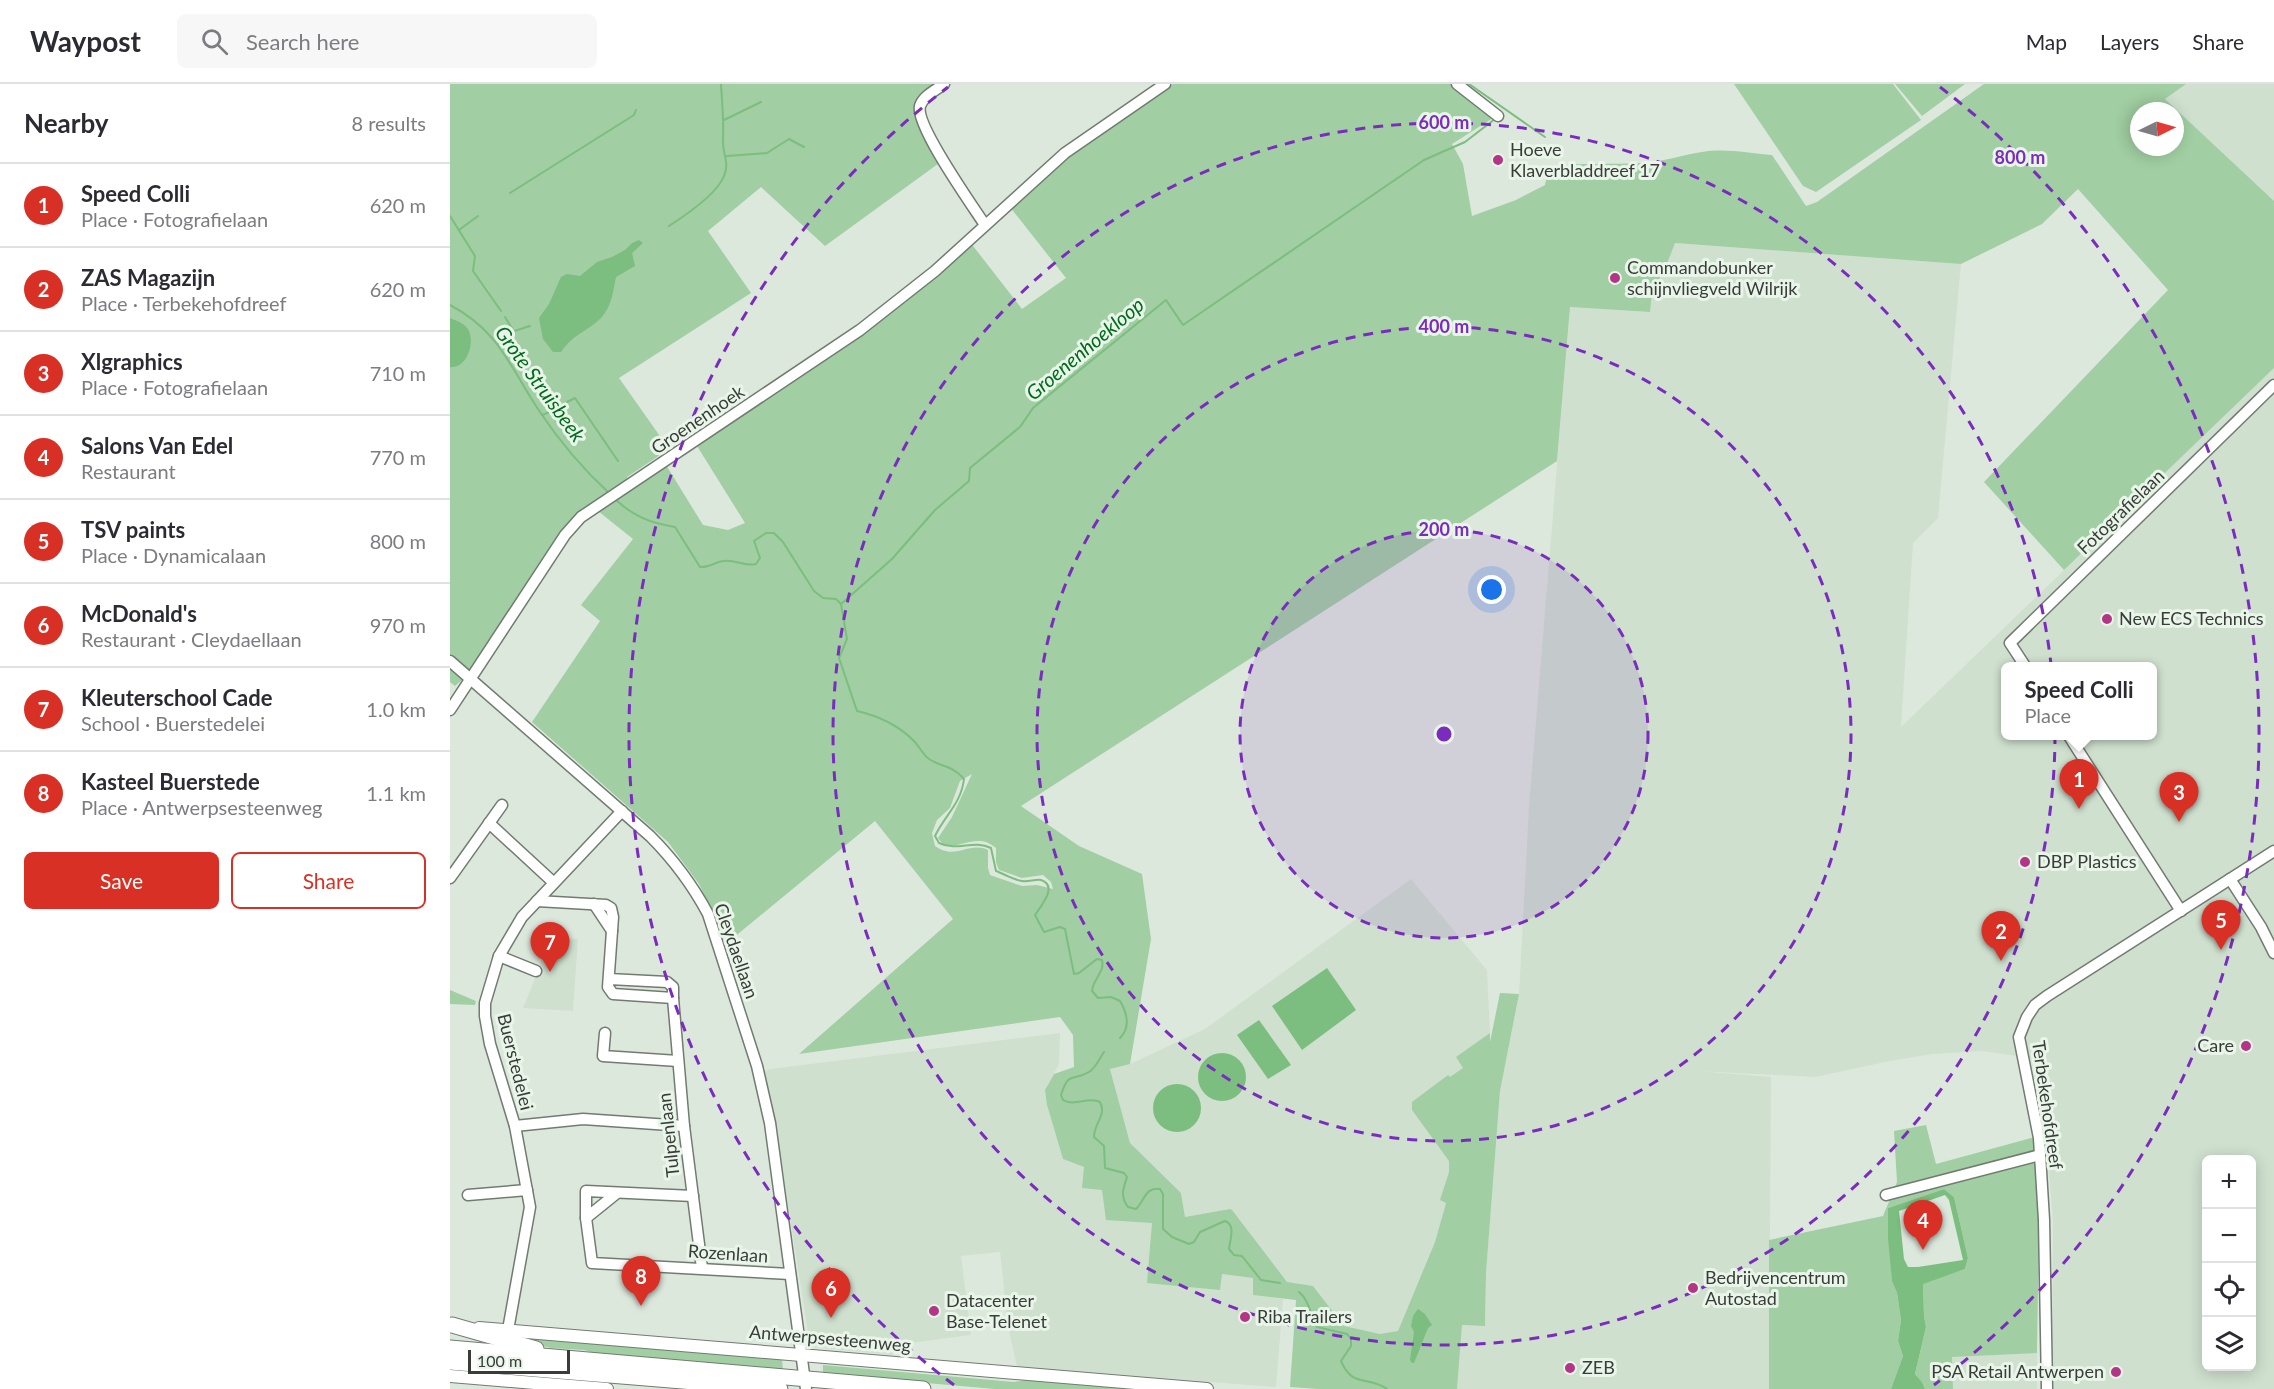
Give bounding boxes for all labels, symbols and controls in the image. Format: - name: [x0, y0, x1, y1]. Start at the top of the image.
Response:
- search box: [177, 14, 597, 68]
- text: Waypost: [30, 24, 141, 58]
- icon: search: [198, 25, 231, 58]
- text: Search here: [246, 28, 359, 55]
- text: Map: [2026, 29, 2067, 54]
- text: Layers: [2100, 29, 2159, 54]
- text: Share: [2192, 29, 2244, 54]
- north arrow: [2130, 102, 2184, 156]
- text: Nearby: [24, 107, 109, 139]
- text: 8 results: [351, 111, 426, 135]
- text: 600 m: [1419, 111, 1469, 133]
- place label: Hoeve Klaverbladdreef 17: [1510, 138, 1660, 181]
- text: 800 m: [1995, 146, 2045, 168]
- marker: Hoeve Klaverbladdreef 17: [1491, 153, 1505, 167]
- text: Speed Colli: [81, 180, 190, 207]
- text: 1: [38, 193, 49, 217]
- text: 620 m: [370, 193, 426, 217]
- text: Place · Fotografielaan: [81, 207, 268, 231]
- place label: Commandobunker schijnvliegveld Wilrijk: [1627, 256, 1798, 299]
- text: ZAS Magazijn: [81, 264, 215, 291]
- marker: Commandobunker schijnvliegveld Wilrijk: [1608, 271, 1622, 285]
- text: 2: [38, 277, 49, 301]
- text: 620 m: [370, 277, 426, 301]
- text: Place · Terbekehofdreef: [81, 291, 287, 315]
- water label: Groenenhoekloop: [1021, 292, 1148, 405]
- text: 400 m: [1419, 315, 1469, 337]
- water label: Grote Struisbeek: [491, 321, 591, 446]
- text: Xlgraphics: [81, 348, 183, 375]
- text: 3: [38, 361, 49, 385]
- text: 710 m: [370, 361, 426, 385]
- text: Place · Fotografielaan: [81, 375, 268, 399]
- street label: Groenenhoek: [647, 380, 749, 458]
- text: Salons Van Edel: [81, 432, 233, 459]
- text: 4: [38, 445, 49, 469]
- text: 770 m: [370, 445, 426, 469]
- text: Restaurant: [81, 459, 176, 483]
- street label: Fotografielaan: [2072, 464, 2168, 558]
- text: TSV paints: [81, 516, 185, 543]
- text: 200 m: [1419, 518, 1469, 540]
- text: 5: [38, 529, 49, 553]
- text: 800 m: [370, 529, 426, 553]
- text: Place · Dynamicalaan: [81, 543, 266, 567]
- your location: [1477, 575, 1506, 604]
- text: McDonald's: [81, 600, 197, 627]
- place label: New ECS Technics: [2119, 607, 2264, 629]
- marker: New ECS Technics: [2100, 612, 2114, 626]
- text: 6: [38, 613, 49, 637]
- text: 970 m: [370, 613, 426, 637]
- text: Restaurant · Cleydaellaan: [81, 627, 302, 651]
- popup: [2001, 662, 2157, 740]
- text: Speed Colli: [2024, 676, 2134, 703]
- text: Kleuterschool Cade: [81, 684, 272, 711]
- text: 7: [38, 697, 49, 721]
- text: 1.0 km: [366, 697, 426, 721]
- text: Place: [2024, 703, 2071, 727]
- text: School · Buerstedelei: [81, 711, 265, 735]
- centre of rings: [1434, 724, 1454, 744]
- pin: 1: [2060, 760, 2098, 809]
- text: Kasteel Buerstede: [81, 768, 260, 795]
- pin: 3: [2160, 772, 2198, 822]
- text: 8: [38, 781, 49, 805]
- text: 1.1 km: [366, 781, 426, 805]
- text: Place · Antwerpsesteenweg: [81, 795, 322, 819]
- place label: DBP Plastics: [2037, 850, 2137, 872]
- button: Save: [24, 852, 219, 909]
- button: Share: [231, 852, 426, 909]
- marker: DBP Plastics: [2018, 855, 2032, 869]
- street label: Cleydaellaan: [710, 900, 764, 1001]
- pin: 5: [2202, 900, 2240, 950]
- pin: 2: [1982, 912, 2020, 961]
- pin: 7: [530, 922, 570, 972]
- street label: Buerstedelei: [493, 1011, 539, 1112]
- place label: Care: [2197, 1034, 2234, 1056]
- street label: Terbekehofdreef: [2028, 1039, 2068, 1171]
- marker: Care: [2239, 1039, 2253, 1053]
- street label: Tulpenlaan: [653, 1092, 683, 1178]
- map controls: [2202, 1155, 2256, 1371]
- button: +: [2202, 1155, 2256, 1209]
- pin: 4: [1904, 1200, 1942, 1250]
- button: −: [2202, 1209, 2256, 1263]
- street label: Rozenlaan: [687, 1239, 769, 1267]
- pin: 8: [622, 1256, 660, 1306]
- button: locate: [2202, 1263, 2256, 1317]
- place label: Bedrijvencentrum Autostad: [1705, 1266, 1846, 1309]
- pin: 6: [812, 1268, 850, 1318]
- marker: Bedrijvencentrum Autostad: [1686, 1281, 1700, 1295]
- place label: Datacenter Base-Telenet: [946, 1289, 1048, 1332]
- marker: Datacenter Base-Telenet: [927, 1304, 941, 1318]
- place label: Riba Trailers: [1257, 1305, 1352, 1327]
- marker: Riba Trailers: [1238, 1310, 1252, 1324]
- button: layers: [2202, 1317, 2256, 1371]
- street label: Antwerpsesteenweg: [748, 1320, 912, 1356]
- scale bar: [468, 1347, 570, 1374]
- text: 100 m: [477, 1351, 522, 1370]
- place label: ZEB: [1582, 1356, 1615, 1378]
- place label: PSA Retail Antwerpen: [1931, 1360, 2104, 1382]
- marker: ZEB: [1563, 1361, 1577, 1375]
- marker: PSA Retail Antwerpen: [2109, 1365, 2123, 1379]

